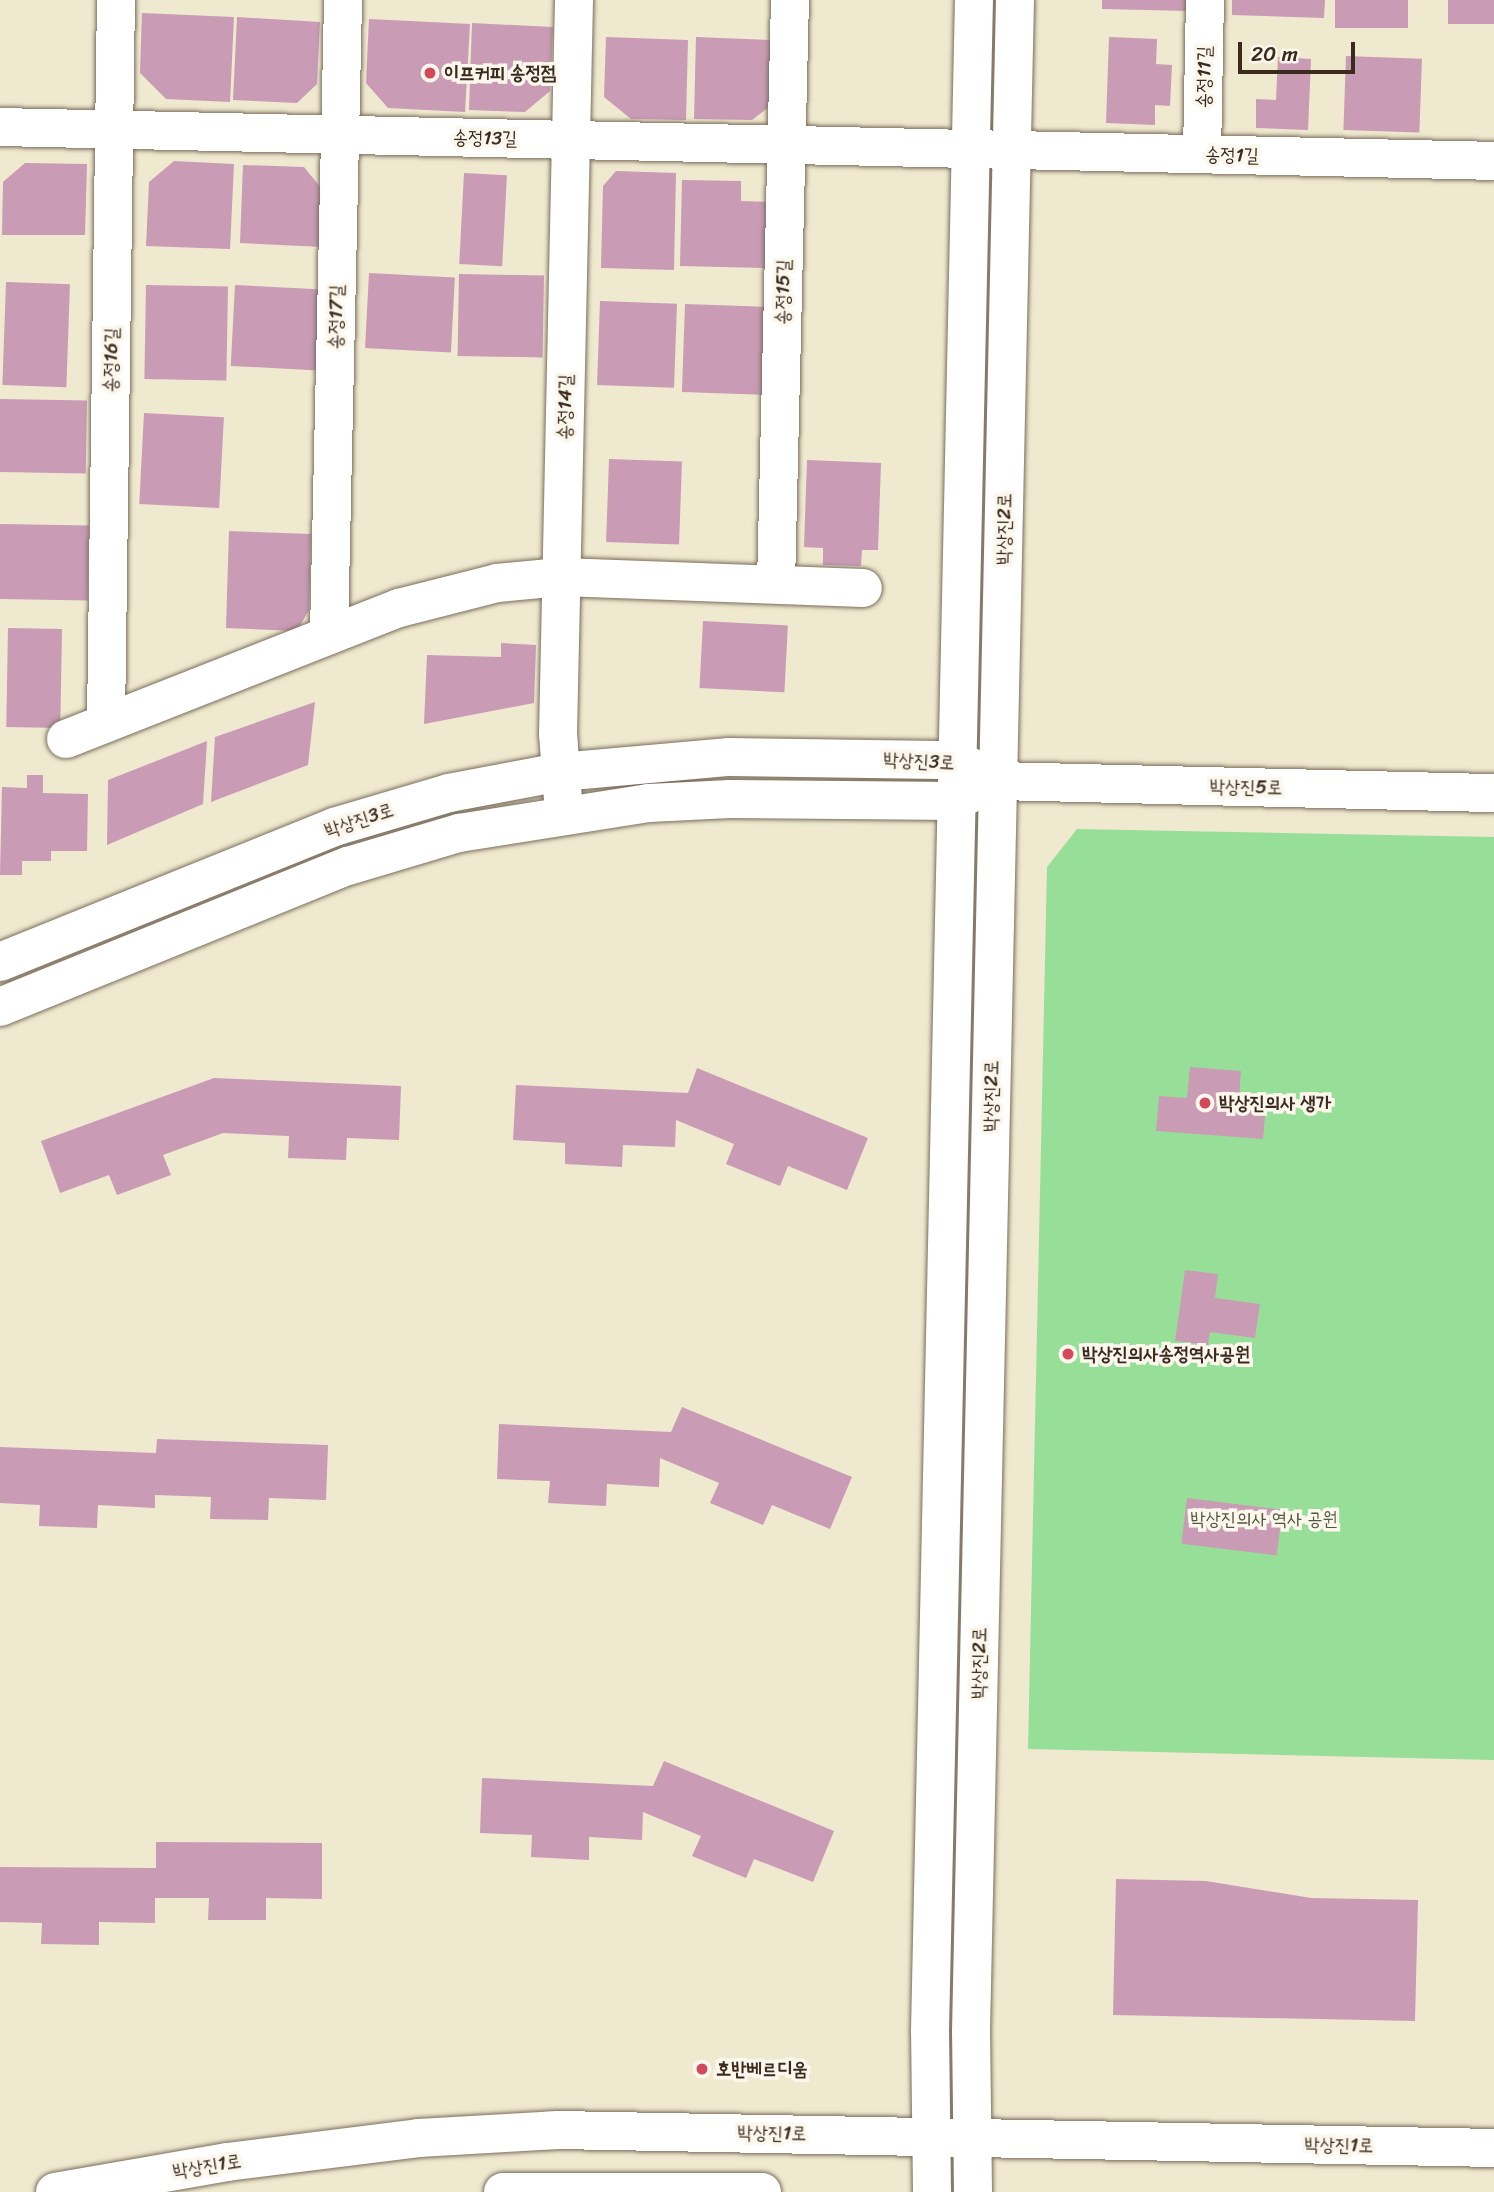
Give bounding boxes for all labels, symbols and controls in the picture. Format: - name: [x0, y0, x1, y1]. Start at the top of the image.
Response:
- scale bar: [1242, 28, 1359, 72]
- text: 20 m: [1251, 35, 1298, 73]
- street label: 송정11길: [1192, 46, 1216, 108]
- place label: 이프커피 송정점: [444, 62, 556, 84]
- marker: 이프커피 송정점: [422, 65, 438, 81]
- street label: 송정13길: [453, 126, 517, 150]
- street label: 송정1길: [1205, 143, 1259, 167]
- street label: 송정15길: [771, 259, 795, 325]
- street label: 송정17길: [324, 284, 348, 350]
- street label: 송정16길: [99, 327, 123, 393]
- street label: 송정14길: [553, 374, 577, 440]
- street label: 박상진2로: [992, 493, 1016, 565]
- street label: 박상진3로: [883, 748, 955, 774]
- street label: 박상진5로: [1209, 775, 1283, 799]
- street label: 박상진3로: [321, 798, 397, 842]
- street label: 박상진2로: [979, 1060, 1003, 1132]
- place label: 박상진의사 생가: [1219, 1092, 1331, 1114]
- marker: 박상진의사 생가: [1197, 1095, 1213, 1111]
- place label: 박상진의사송정역사공원: [1082, 1343, 1250, 1365]
- marker: 박상진의사송정역사공원: [1060, 1346, 1076, 1362]
- park label: 박상진의사 역사 공원: [1190, 1508, 1338, 1530]
- street label: 박상진2로: [967, 1627, 991, 1699]
- place label: 호반베르디움: [716, 2058, 808, 2080]
- marker: 호반베르디움: [694, 2061, 710, 2077]
- street label: 박상진1로: [737, 2121, 807, 2145]
- street label: 박상진1로: [1304, 2133, 1374, 2157]
- street label: 박상진1로: [171, 2149, 243, 2183]

